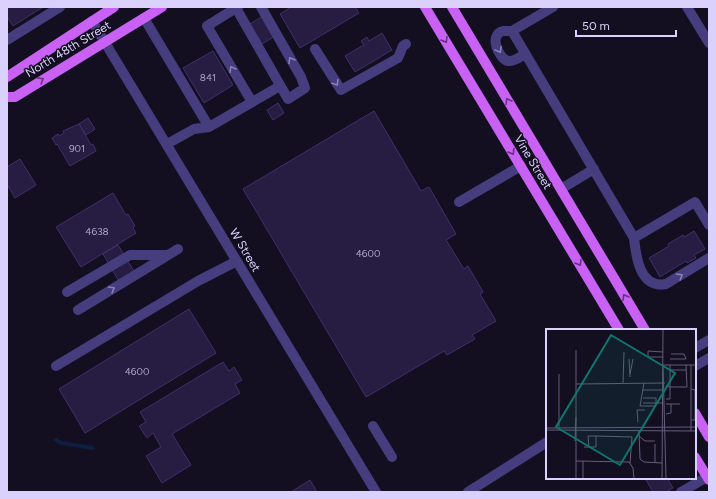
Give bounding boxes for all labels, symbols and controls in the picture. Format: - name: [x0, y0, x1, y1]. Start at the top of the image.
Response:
- scale bar: [576, 12, 676, 38]
- street label: North 48th Street: [23, 18, 114, 80]
- text: 50 m: [582, 19, 610, 33]
- one-way arrow: [441, 36, 448, 43]
- one-way arrow: [494, 46, 502, 54]
- one-way arrow: [288, 57, 296, 64]
- one-way arrow: [230, 66, 237, 73]
- house number: 841: [200, 71, 216, 84]
- one-way arrow: [37, 78, 44, 85]
- one-way arrow: [331, 79, 338, 86]
- one-way arrow: [506, 98, 513, 105]
- street label: Vine Street: [511, 132, 555, 192]
- house number: 901: [69, 142, 85, 155]
- one-way arrow: [508, 148, 515, 155]
- house number: 4638: [85, 225, 109, 238]
- street label: W Street: [227, 226, 264, 275]
- house number: 4600: [356, 247, 380, 260]
- one-way arrow: [574, 259, 582, 266]
- one-way arrow: [676, 273, 683, 280]
- one-way arrow: [108, 287, 115, 294]
- one-way arrow: [623, 294, 630, 301]
- inset map: [546, 329, 696, 479]
- house number: 4600: [125, 365, 149, 378]

